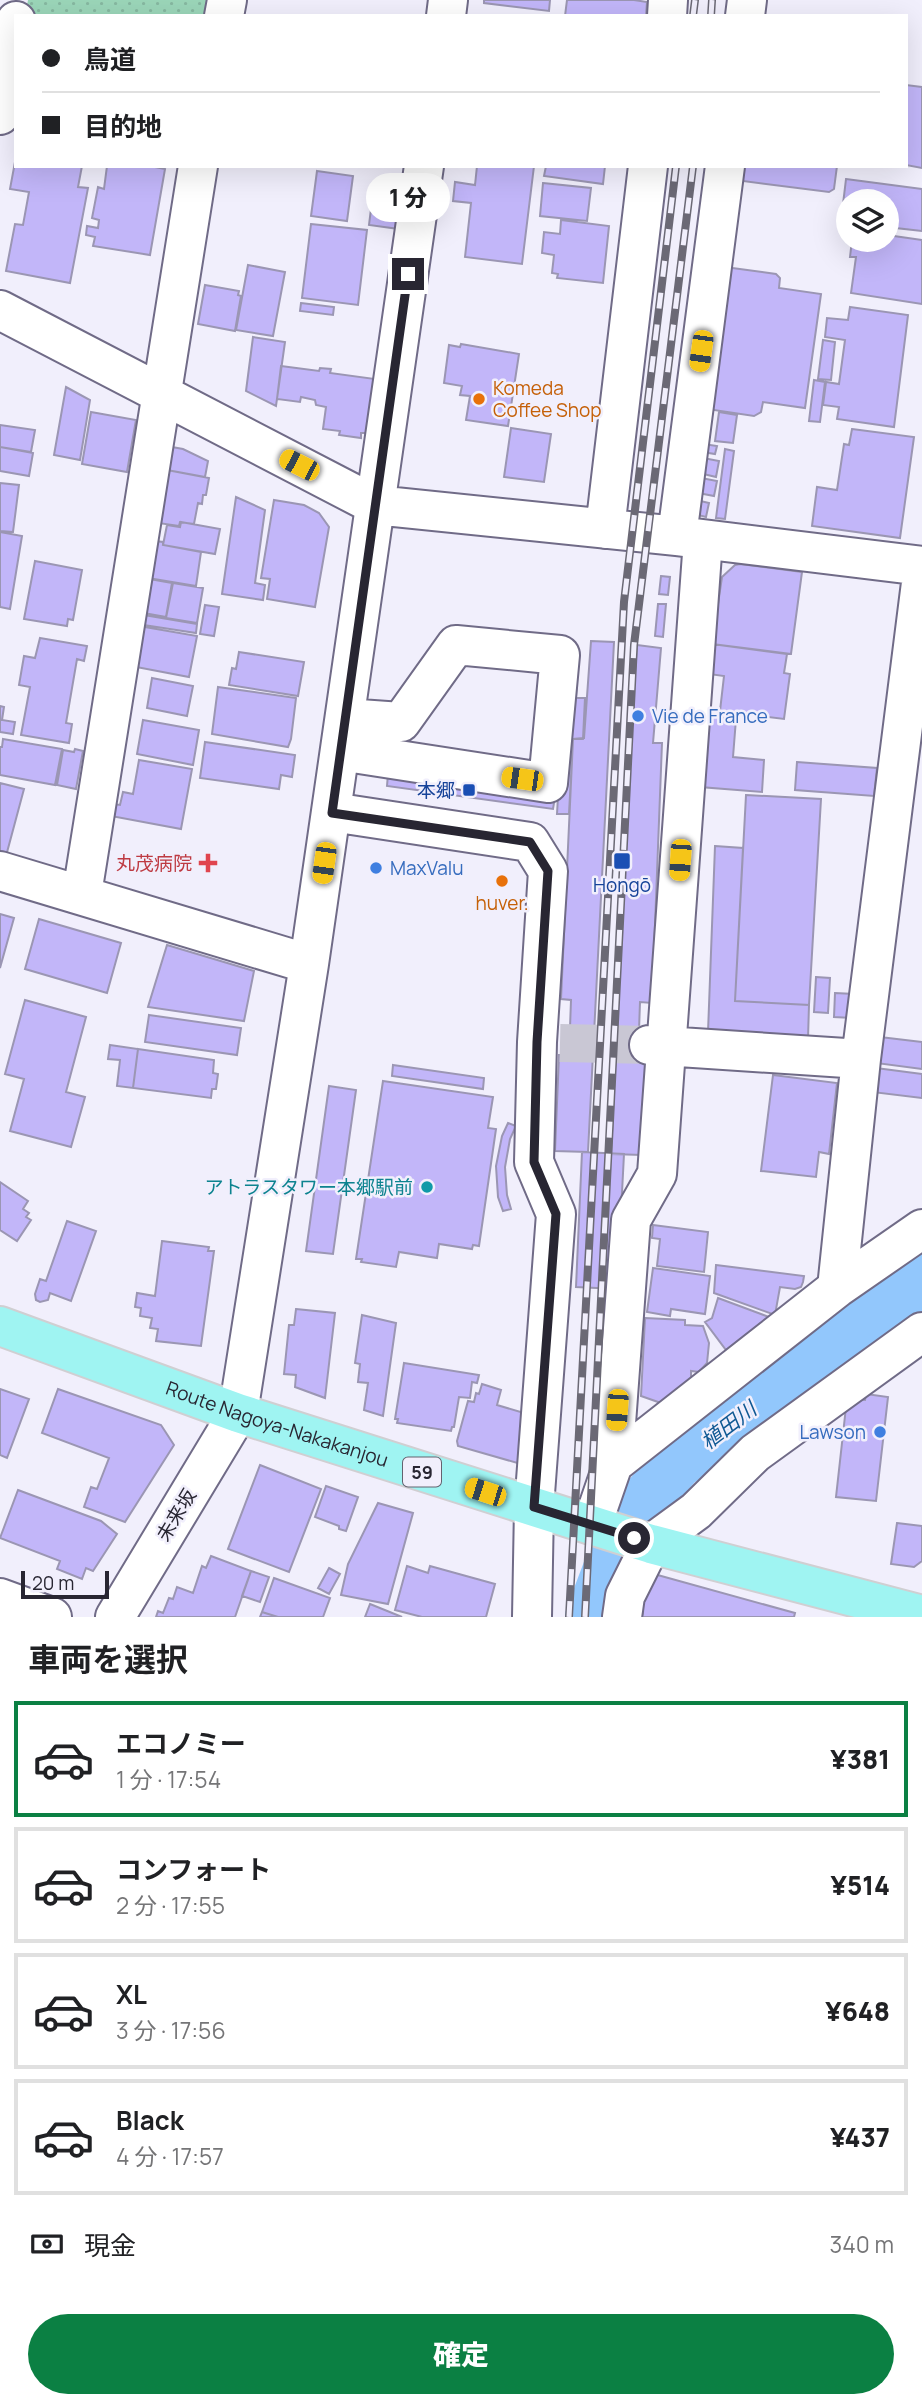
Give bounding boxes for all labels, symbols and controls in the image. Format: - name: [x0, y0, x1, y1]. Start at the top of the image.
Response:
- text: 鳥道: [84, 41, 136, 77]
- text: 目的地: [84, 108, 162, 144]
- callout: 1 分: [366, 173, 450, 222]
- text: 1 分: [389, 181, 427, 213]
- map controls: [836, 189, 899, 252]
- button: layers: [836, 189, 899, 252]
- route end: [392, 258, 424, 290]
- car: [688, 329, 715, 373]
- place label: Komeda Coffee Shop: [493, 375, 602, 423]
- marker: Komeda Coffee Shop: [471, 391, 487, 407]
- car: [276, 446, 323, 484]
- place label: Vie de France: [652, 703, 768, 729]
- marker: Vie de France: [630, 708, 646, 724]
- car: [500, 766, 545, 792]
- place label: 本郷: [417, 777, 455, 803]
- marker: 本郷: [461, 782, 477, 798]
- car: [669, 838, 692, 882]
- car: [311, 841, 338, 885]
- place label: 丸茂病院: [116, 850, 192, 876]
- marker: Hongō: [612, 851, 632, 871]
- marker: 丸茂病院: [198, 853, 218, 873]
- place label: MaxValu: [390, 855, 463, 881]
- marker: MaxValu: [368, 860, 384, 876]
- place label: Hongō: [593, 872, 651, 898]
- marker: huver.: [494, 873, 510, 889]
- place label: huver.: [475, 890, 529, 916]
- place label: アトラスタワー本郷駅前: [204, 1174, 413, 1200]
- marker: アトラスタワー本郷駅前: [419, 1179, 435, 1195]
- street label: Route Nagoya-Nakakanjou: [162, 1375, 392, 1473]
- car: [606, 1388, 629, 1432]
- water label: 植田川: [694, 1394, 763, 1455]
- place label: Lawson: [799, 1419, 866, 1445]
- marker: Lawson: [872, 1424, 888, 1440]
- road number: 59: [403, 1457, 441, 1486]
- car: [462, 1476, 509, 1508]
- street label: 未来坂: [150, 1484, 202, 1546]
- route start: [618, 1522, 650, 1554]
- scale bar: [21, 1568, 108, 1600]
- text: 20 m: [32, 1570, 74, 1596]
- text: 車両を選択: [28, 1637, 188, 1681]
- text: エコノミー: [116, 1725, 246, 1761]
- icon: car: [32, 1728, 95, 1791]
- text: ¥381: [830, 1741, 890, 1777]
- text: 1 分 · 17:54: [116, 1763, 221, 1795]
- text: コンフォート: [116, 1851, 271, 1887]
- icon: car: [32, 1854, 95, 1917]
- text: ¥514: [831, 1867, 890, 1903]
- text: 2 分 · 17:55: [116, 1889, 225, 1921]
- text: XL: [116, 1976, 147, 2012]
- icon: car: [32, 1980, 95, 2043]
- text: ¥648: [825, 1993, 890, 2029]
- text: 3 分 · 17:56: [116, 2014, 226, 2046]
- text: Black: [116, 2102, 184, 2138]
- icon: car: [32, 2106, 95, 2169]
- text: ¥437: [830, 2119, 890, 2155]
- text: 4 分 · 17:57: [116, 2140, 224, 2172]
- icon: cash: [28, 2225, 66, 2263]
- text: 現金: [84, 2227, 136, 2263]
- text: 340 m: [830, 2228, 894, 2260]
- button: 確定: [28, 2314, 894, 2394]

